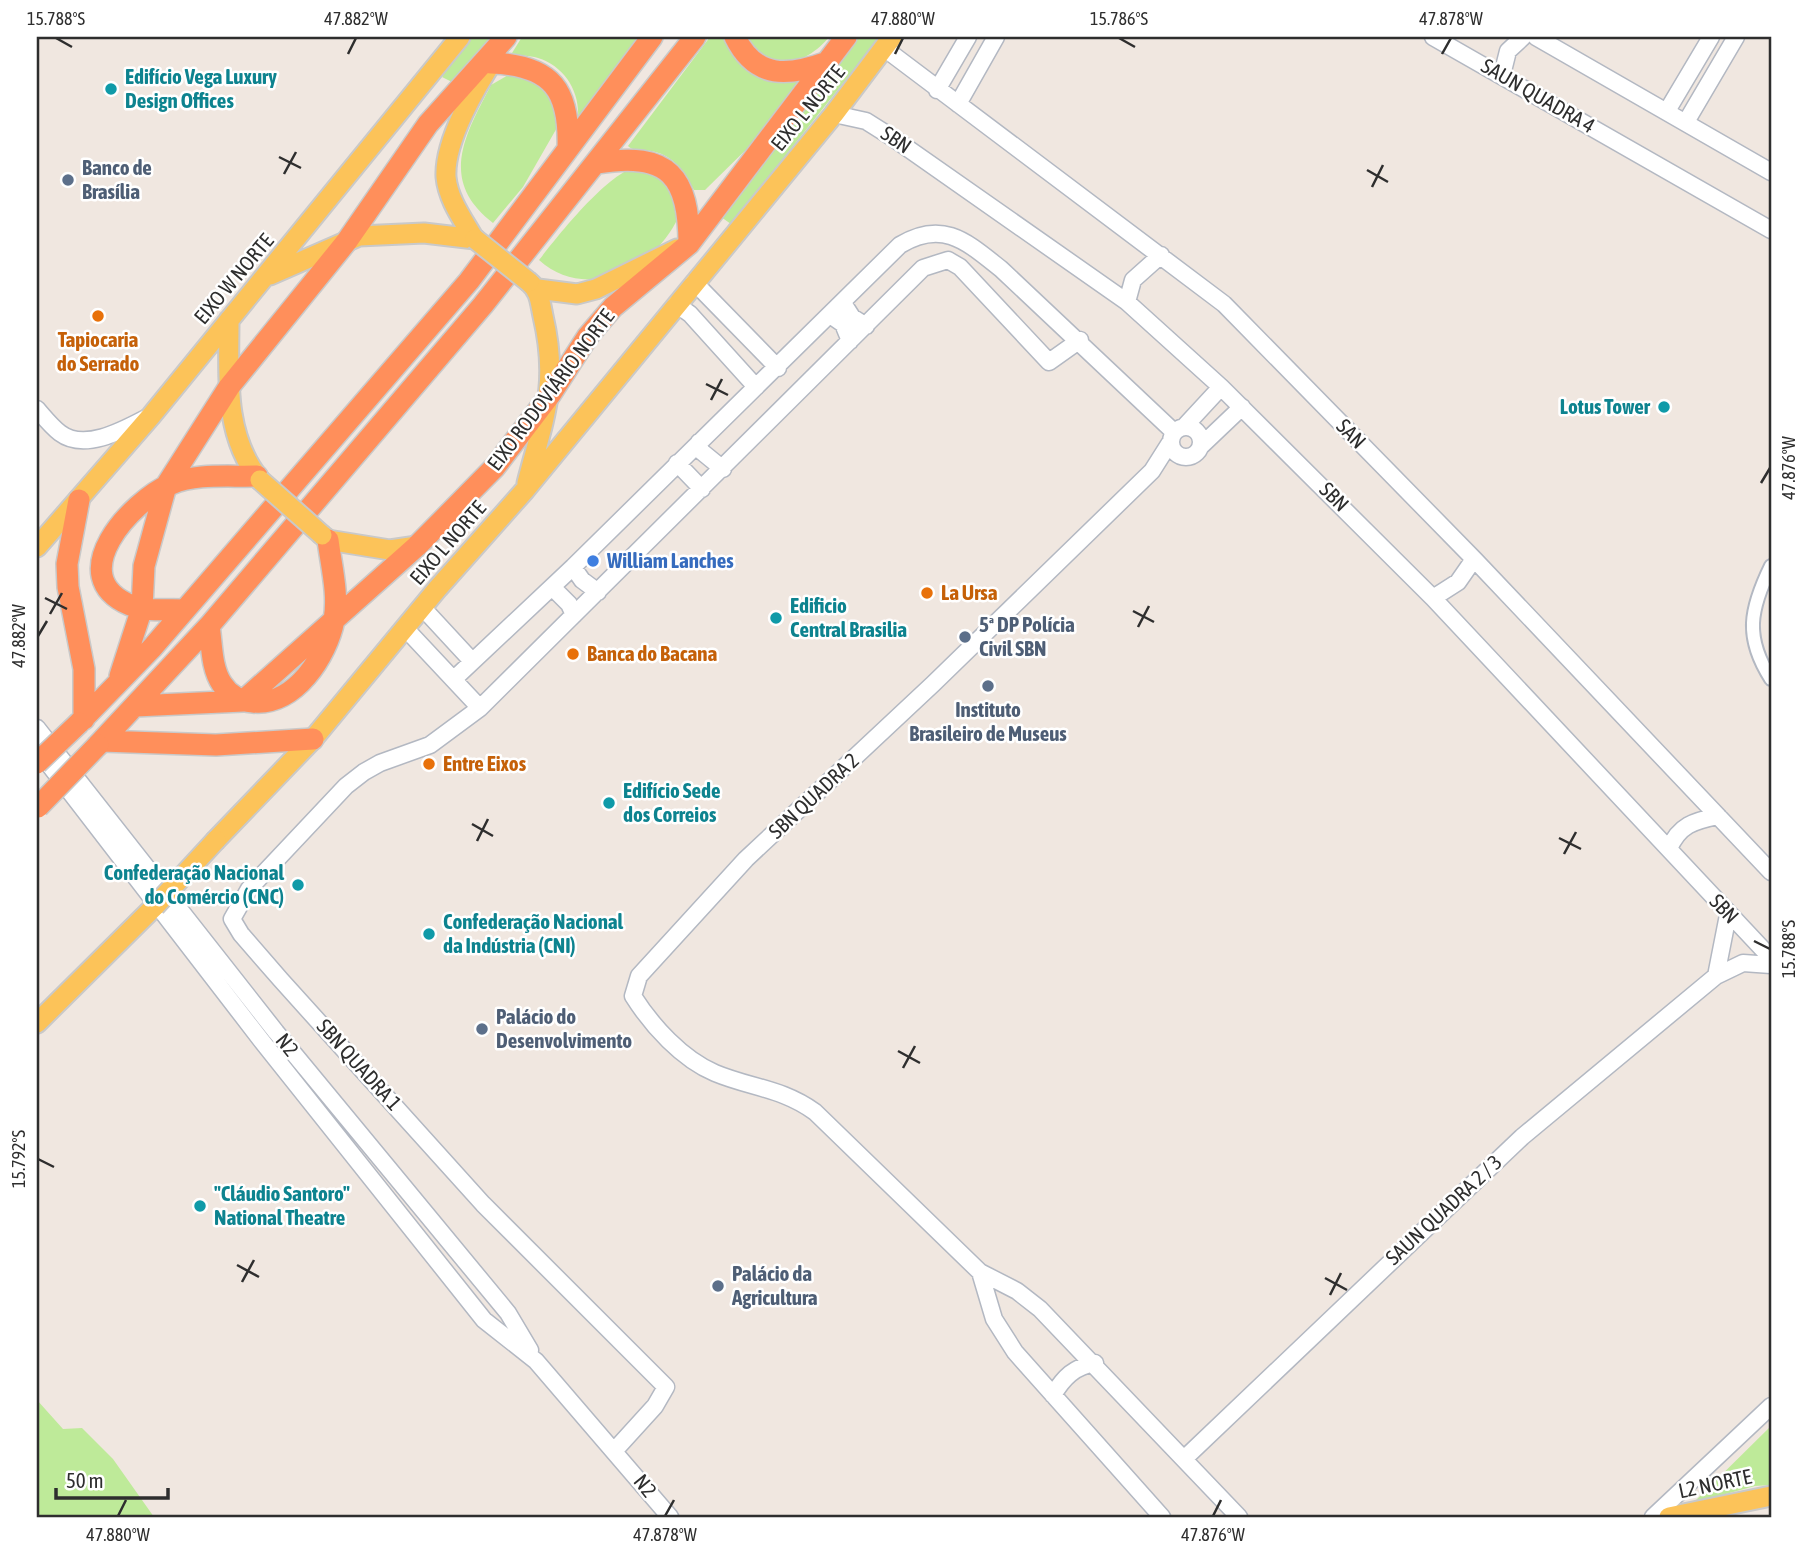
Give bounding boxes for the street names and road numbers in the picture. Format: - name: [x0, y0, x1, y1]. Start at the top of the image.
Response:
- street label: SAUN QUADRA 4: [1478, 53, 1600, 137]
- street label: EIXO L NORTE: [766, 60, 849, 155]
- street label: SBN: [877, 121, 916, 158]
- street label: EIXO W NORTE: [189, 228, 278, 328]
- street label: EIXO RODOVIÁRIO NORTE: [482, 304, 619, 475]
- street label: SAN: [1332, 414, 1371, 453]
- street label: SBN: [1315, 477, 1354, 516]
- street label: EIXO L NORTE: [404, 496, 490, 589]
- street label: SBN QUADRA 2: [763, 748, 863, 843]
- street label: SBN: [1705, 889, 1744, 928]
- street label: SBN QUADRA 1: [313, 1014, 407, 1115]
- street label: N2: [271, 1028, 304, 1061]
- street label: SAUN QUADRA 2 / 3: [1380, 1149, 1506, 1269]
- street label: L2 NORTE: [1676, 1464, 1754, 1502]
- street label: N2: [629, 1469, 662, 1502]

